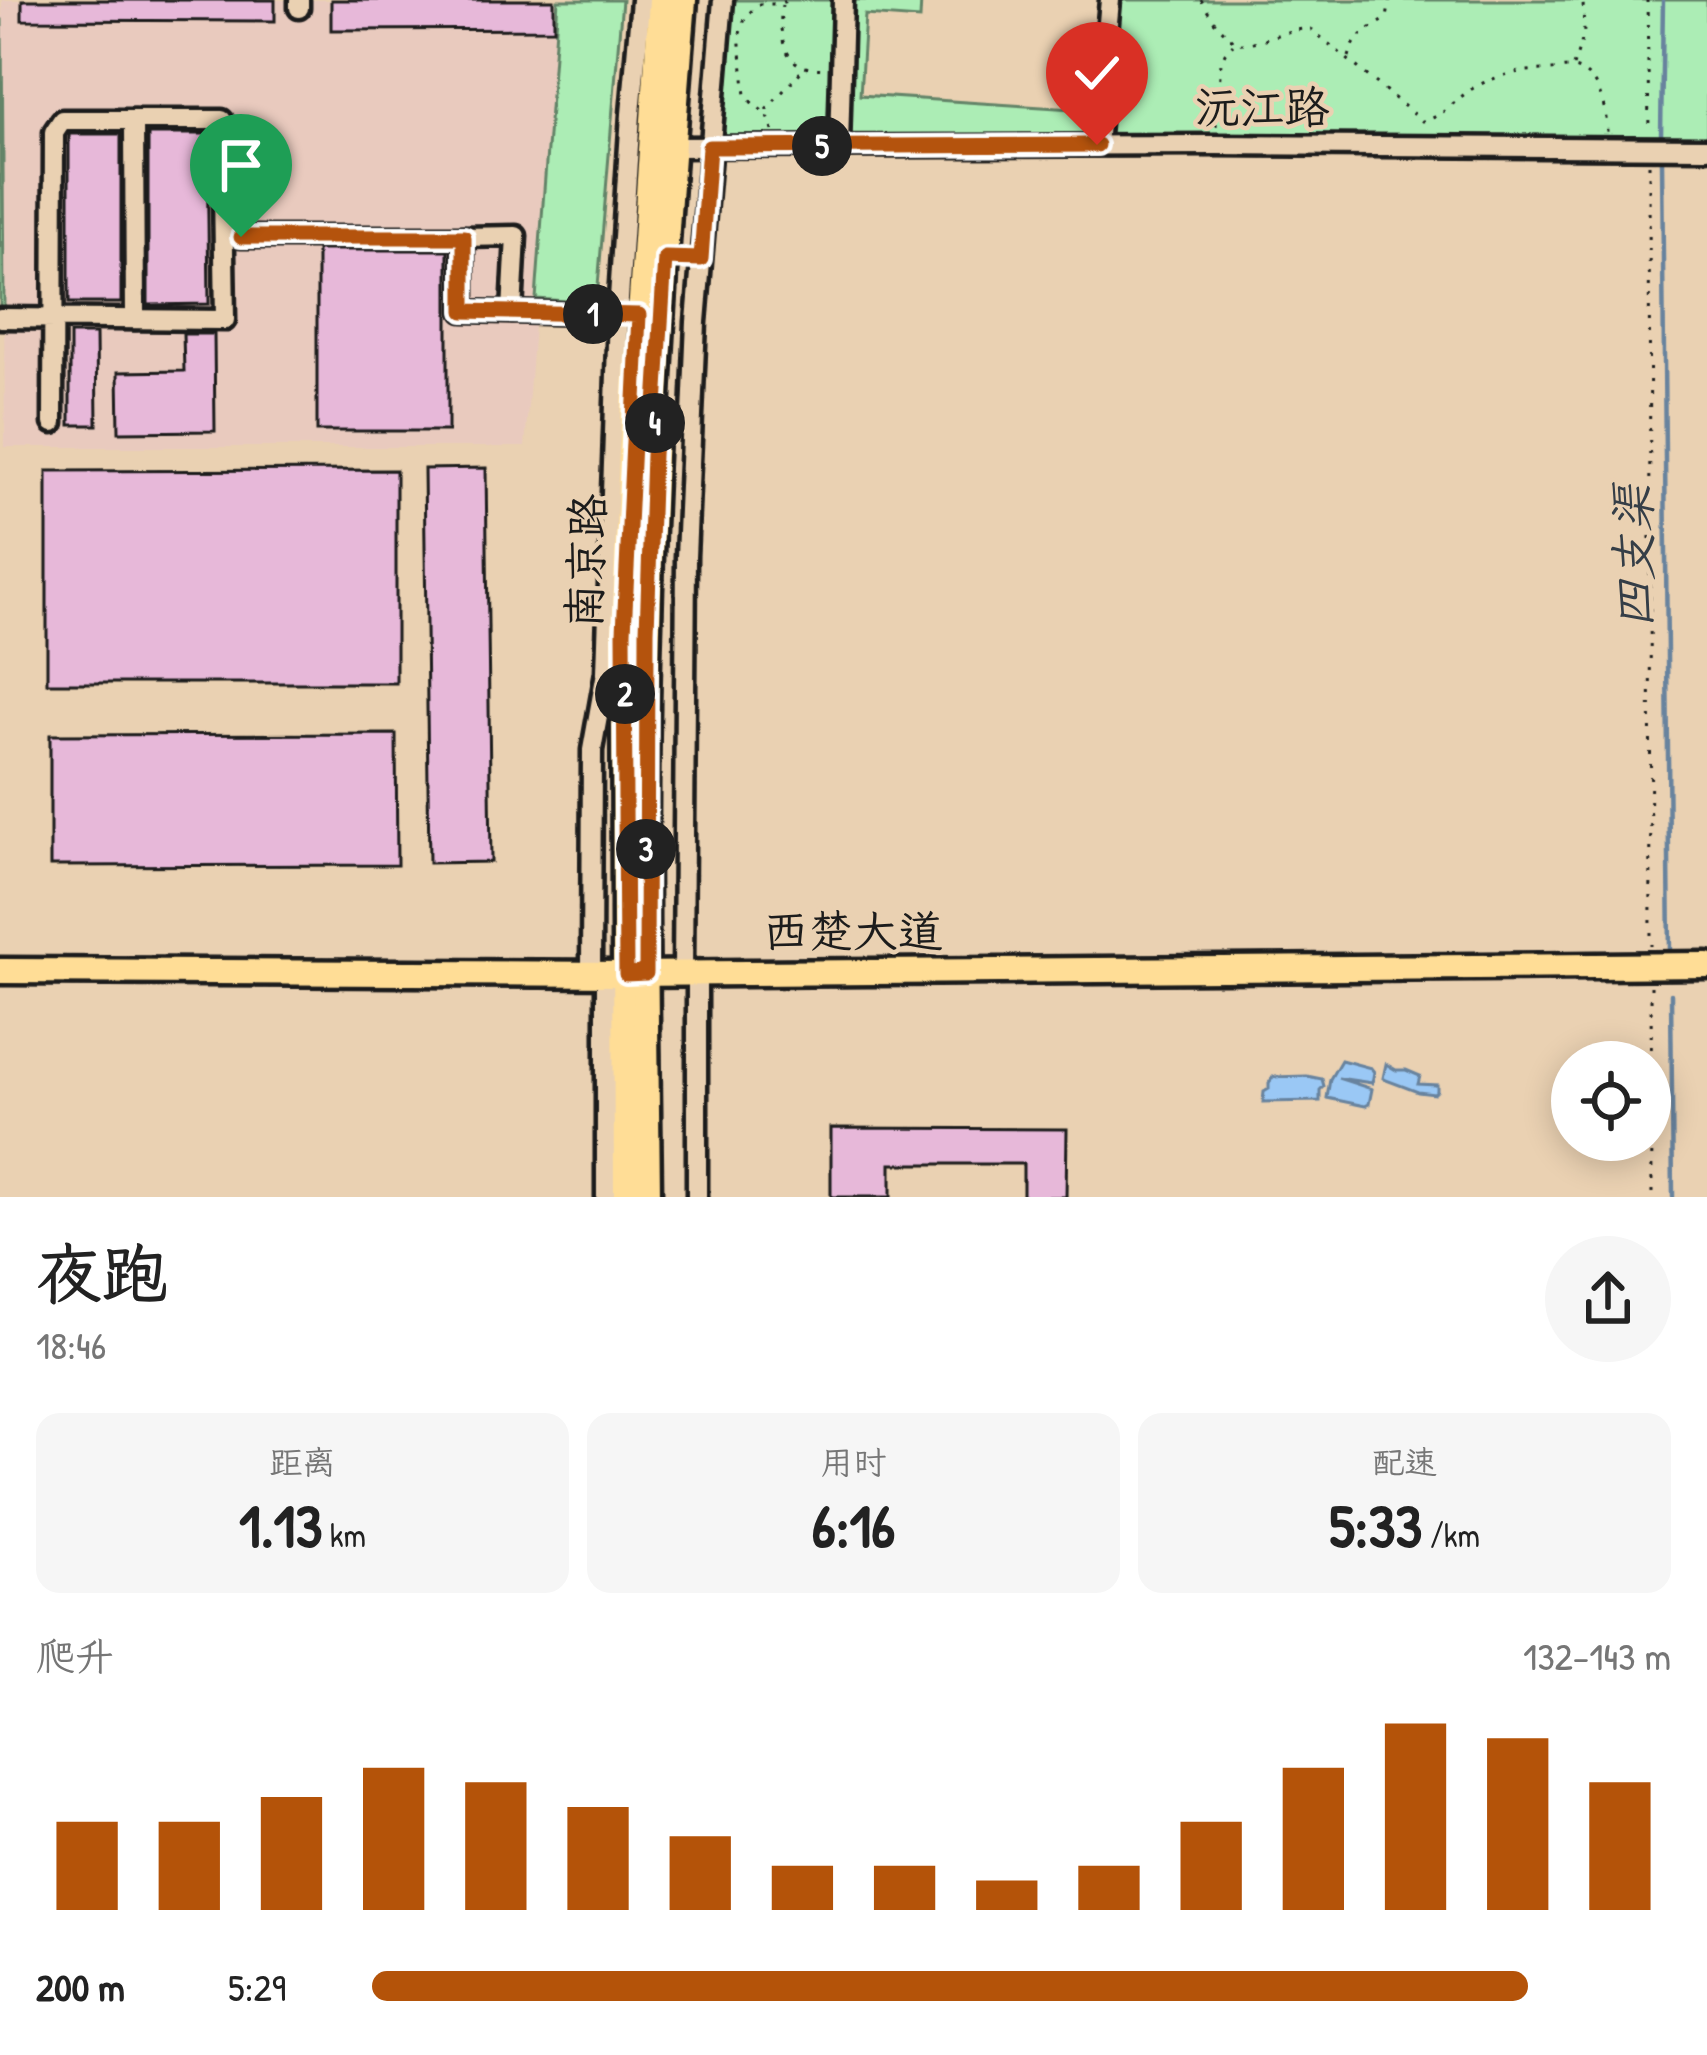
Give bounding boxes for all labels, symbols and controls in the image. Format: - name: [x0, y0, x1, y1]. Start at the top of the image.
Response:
- pin: [1046, 22, 1148, 145]
- icon: check: [1064, 40, 1130, 106]
- street label: 沅江路: [1194, 76, 1330, 137]
- pin: [190, 114, 292, 237]
- pin: 5: [792, 116, 852, 176]
- text: 5: [815, 124, 829, 168]
- icon: arrive: [208, 132, 274, 198]
- pin: 1: [563, 284, 623, 344]
- text: 1: [587, 292, 599, 336]
- pin: 4: [625, 393, 685, 453]
- text: 4: [649, 401, 661, 445]
- water label: 四支渠: [1599, 480, 1667, 630]
- street label: 南京路: [552, 492, 618, 630]
- pin: 2: [595, 664, 655, 724]
- text: 2: [617, 672, 633, 716]
- pin: 3: [616, 819, 676, 879]
- text: 3: [639, 827, 653, 871]
- street label: 西楚大道: [763, 900, 943, 961]
- map controls: [1551, 1041, 1671, 1161]
- button: locate: [1551, 1041, 1671, 1161]
- text: 夜跑: [36, 1228, 168, 1318]
- button: share: [1545, 1236, 1671, 1362]
- text: 18:46: [36, 1318, 106, 1371]
- text: 距离: [270, 1440, 336, 1484]
- text: 用时: [821, 1440, 887, 1484]
- text: 配速: [1372, 1440, 1438, 1484]
- text: 1.13: [239, 1484, 322, 1566]
- text: 6:16: [812, 1484, 895, 1566]
- text: 5:33: [1329, 1484, 1422, 1566]
- text: km: [322, 1513, 366, 1557]
- text: /km: [1422, 1513, 1480, 1557]
- text: 爬升: [36, 1629, 114, 1682]
- text: 132–143 m: [1523, 1629, 1671, 1682]
- text: 200 m: [36, 1960, 125, 2013]
- text: 5:29: [228, 1960, 286, 2013]

